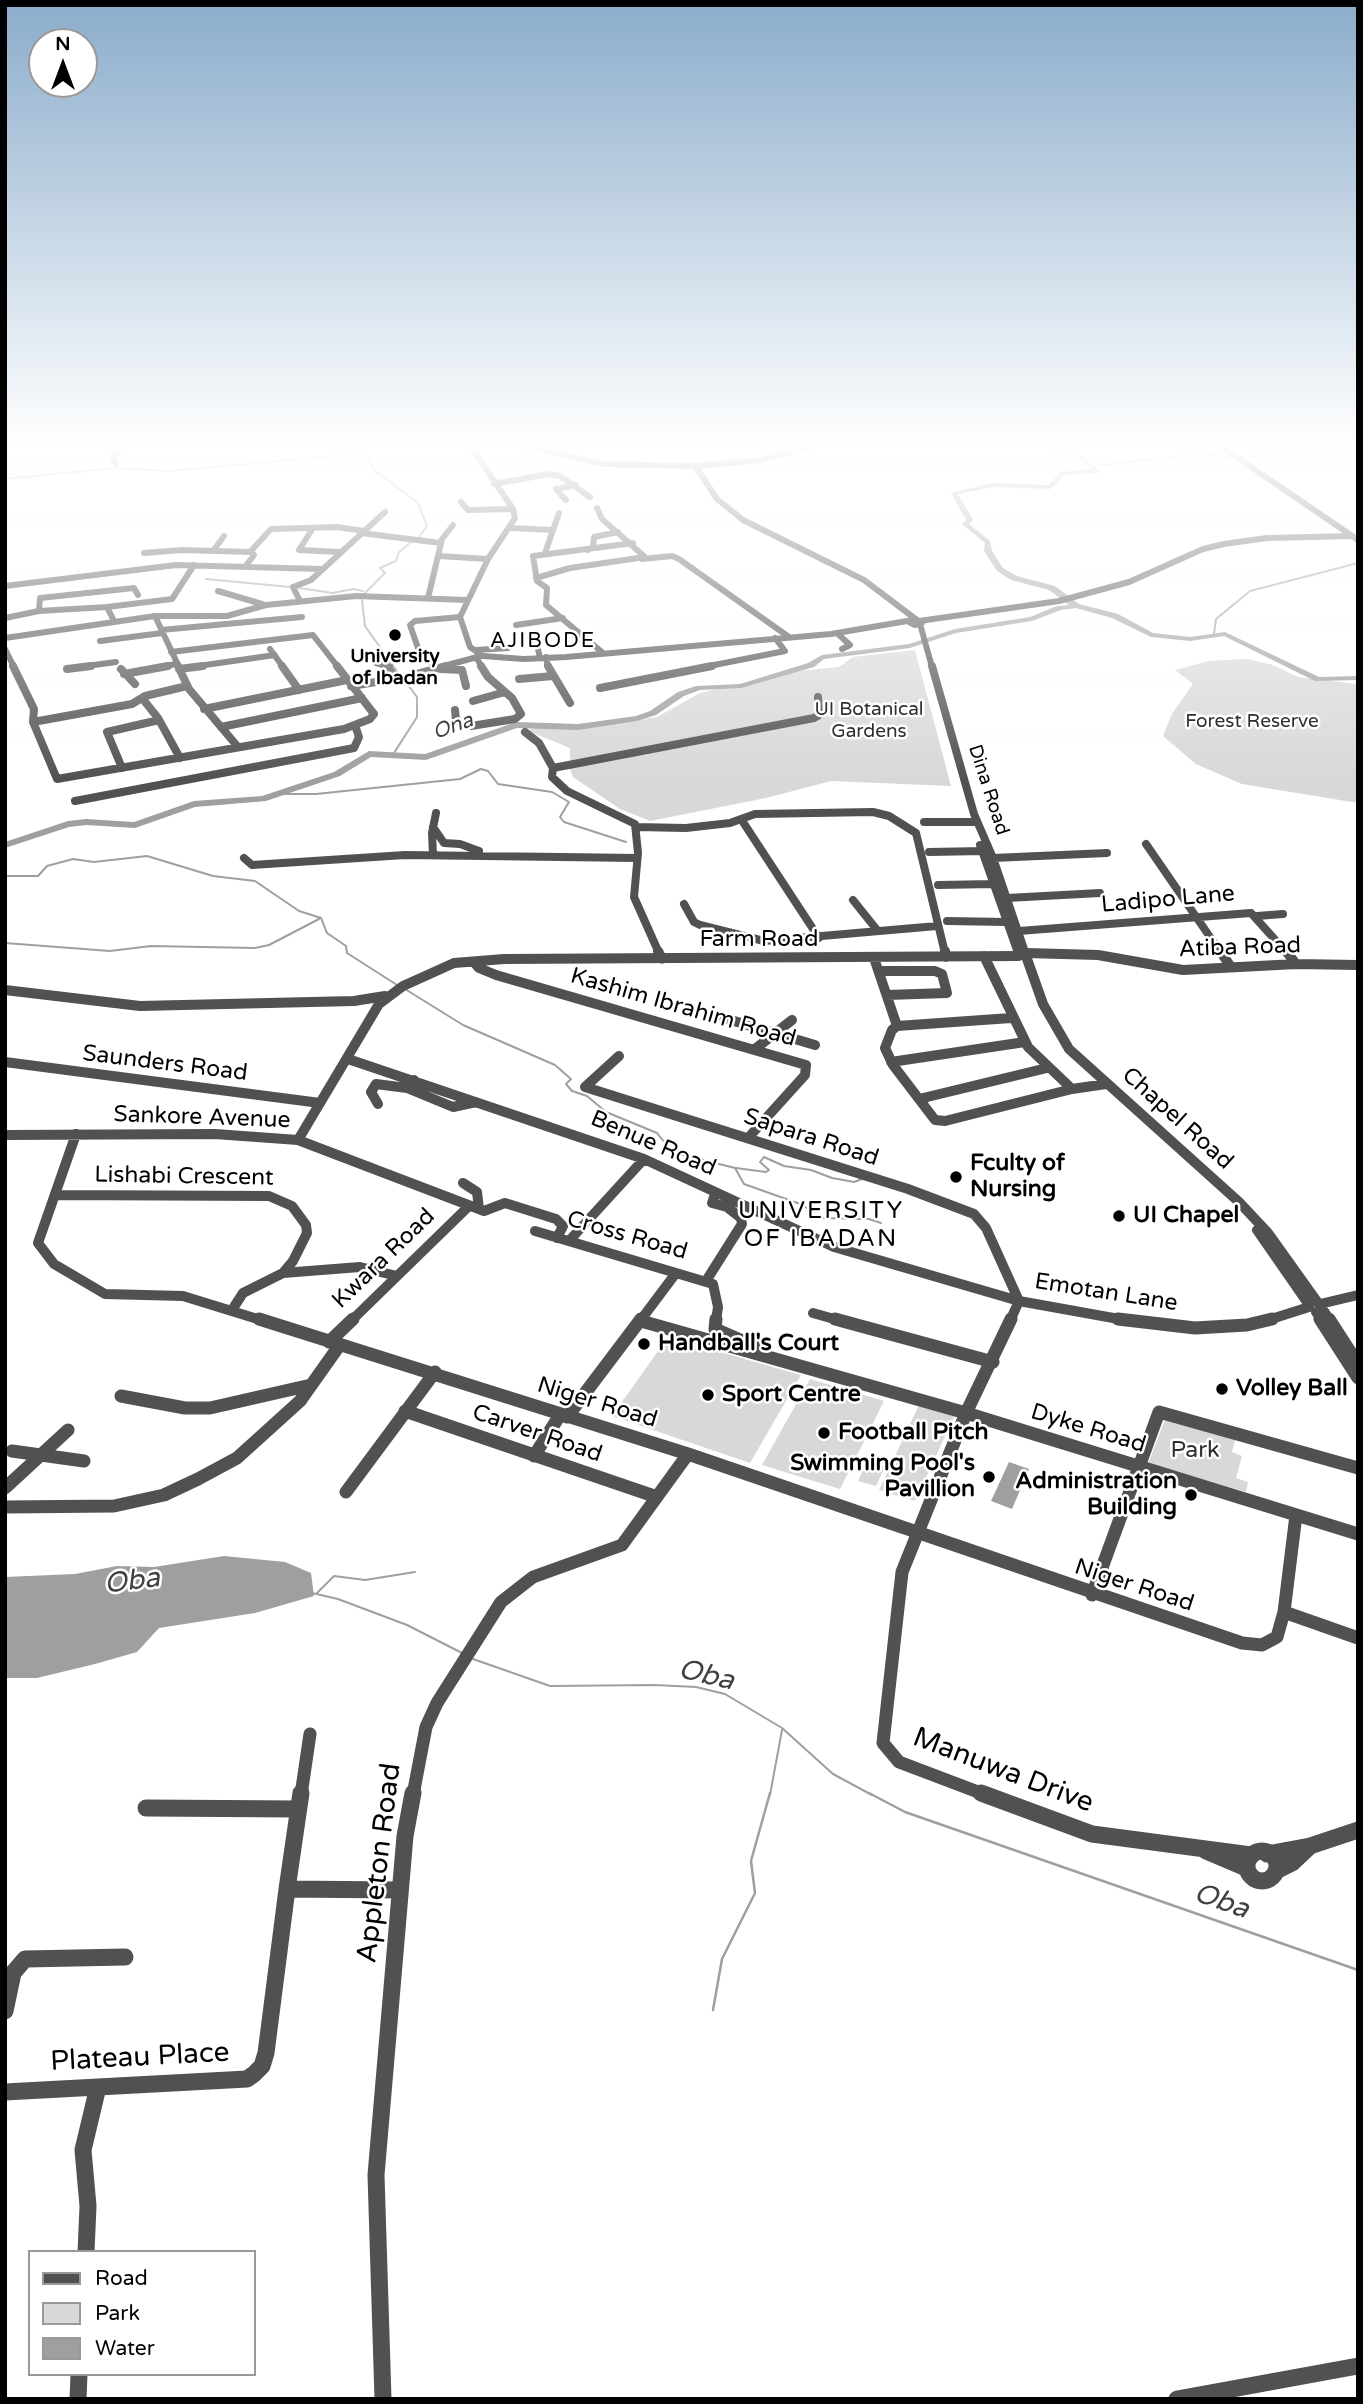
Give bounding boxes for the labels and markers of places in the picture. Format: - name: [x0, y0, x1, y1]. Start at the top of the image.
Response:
- marker: University of Ibadan: [387, 627, 403, 643]
- place label: University of Ibadan: [350, 646, 440, 690]
- place label: Fculty of Nursing: [970, 1150, 1065, 1204]
- marker: Fculty of Nursing: [948, 1169, 964, 1185]
- place label: UI Chapel: [1133, 1202, 1239, 1230]
- marker: UI Chapel: [1111, 1208, 1127, 1224]
- place label: Handball's Court: [658, 1330, 839, 1358]
- marker: Handball's Court: [636, 1336, 652, 1352]
- place label: Volley Ball: [1236, 1375, 1348, 1403]
- place label: Sport Centre: [722, 1381, 861, 1409]
- marker: Volley Ball: [1214, 1381, 1230, 1397]
- marker: Sport Centre: [700, 1387, 716, 1403]
- place label: Football Pitch: [838, 1419, 988, 1447]
- marker: Football Pitch: [816, 1425, 832, 1441]
- place label: Swimming Pool's Pavillion: [790, 1450, 975, 1504]
- place label: Administration Building: [1015, 1468, 1177, 1522]
- marker: Swimming Pool's Pavillion: [981, 1469, 997, 1485]
- marker: Administration Building: [1183, 1487, 1199, 1503]

